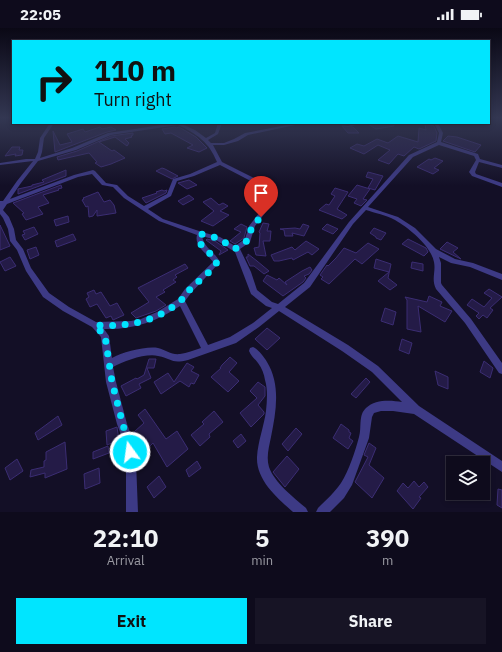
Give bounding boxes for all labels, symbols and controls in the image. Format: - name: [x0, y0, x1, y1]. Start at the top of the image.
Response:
- text: 22:05: [20, 5, 61, 24]
- text: 110 m: [94, 52, 176, 89]
- icon: right: [28, 56, 80, 108]
- text: Turn right: [94, 88, 172, 111]
- pin: [244, 176, 278, 217]
- icon: arrive: [250, 182, 272, 204]
- position arrow: [109, 431, 151, 473]
- map controls: [446, 456, 490, 500]
- button: layers: [446, 456, 490, 500]
- text: 22:10: [93, 522, 158, 554]
- text: 5: [255, 522, 269, 554]
- text: 390: [366, 522, 409, 554]
- text: Arrival: [107, 552, 145, 569]
- text: min: [251, 552, 273, 569]
- text: m: [382, 552, 393, 569]
- button: Exit: [16, 598, 247, 644]
- button: Share: [255, 598, 486, 644]

